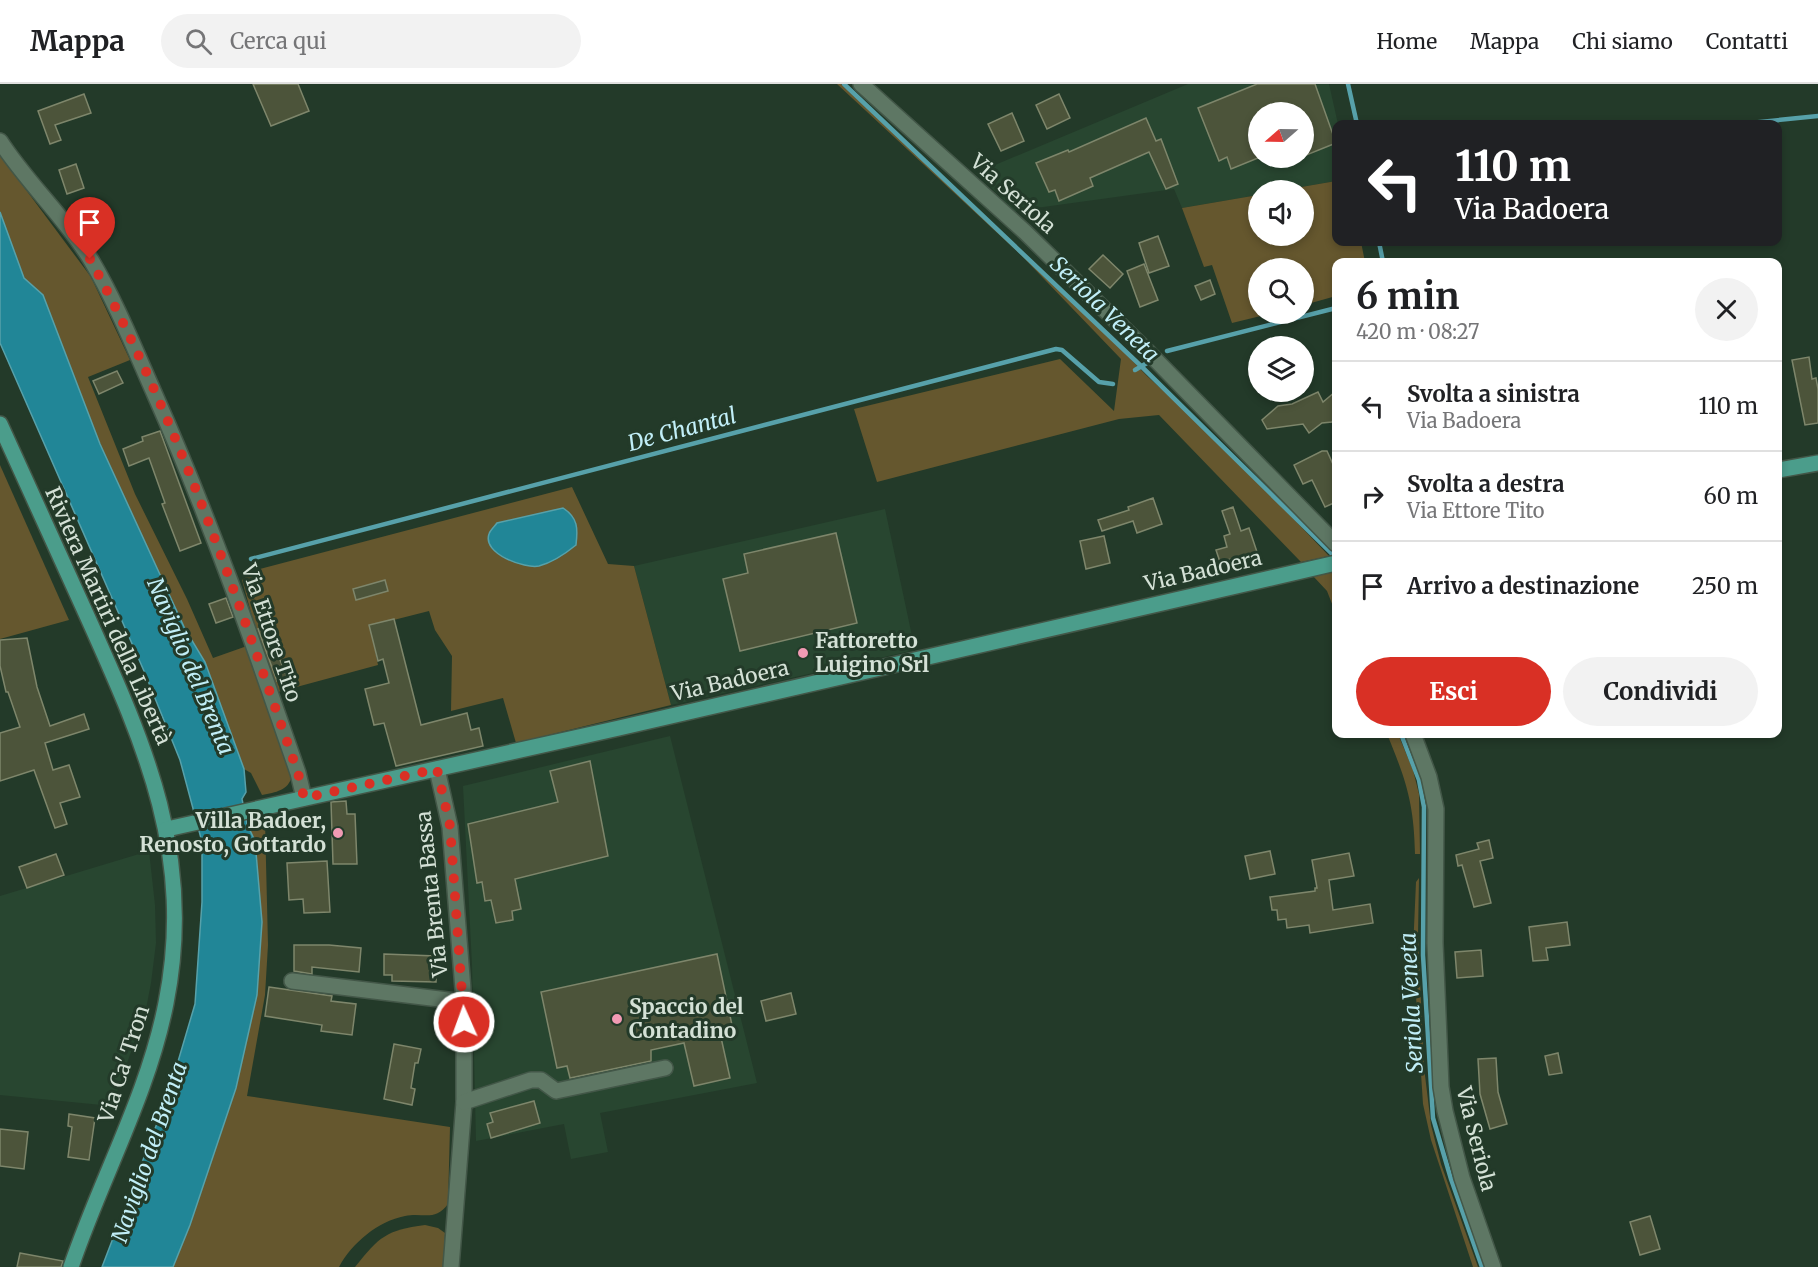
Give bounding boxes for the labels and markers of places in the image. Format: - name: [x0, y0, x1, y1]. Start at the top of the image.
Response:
- pin: [64, 197, 115, 259]
- place label: Fattoretto Luigino Srl: [815, 627, 929, 678]
- marker: Fattoretto Luigino Srl: [796, 646, 810, 660]
- place label: Villa Badoer, Renosto, Gottardo: [139, 807, 326, 858]
- marker: Villa Badoer, Renosto, Gottardo: [331, 826, 345, 840]
- place label: Spaccio del Contadino: [629, 993, 744, 1044]
- marker: Spaccio del Contadino: [610, 1012, 624, 1026]

